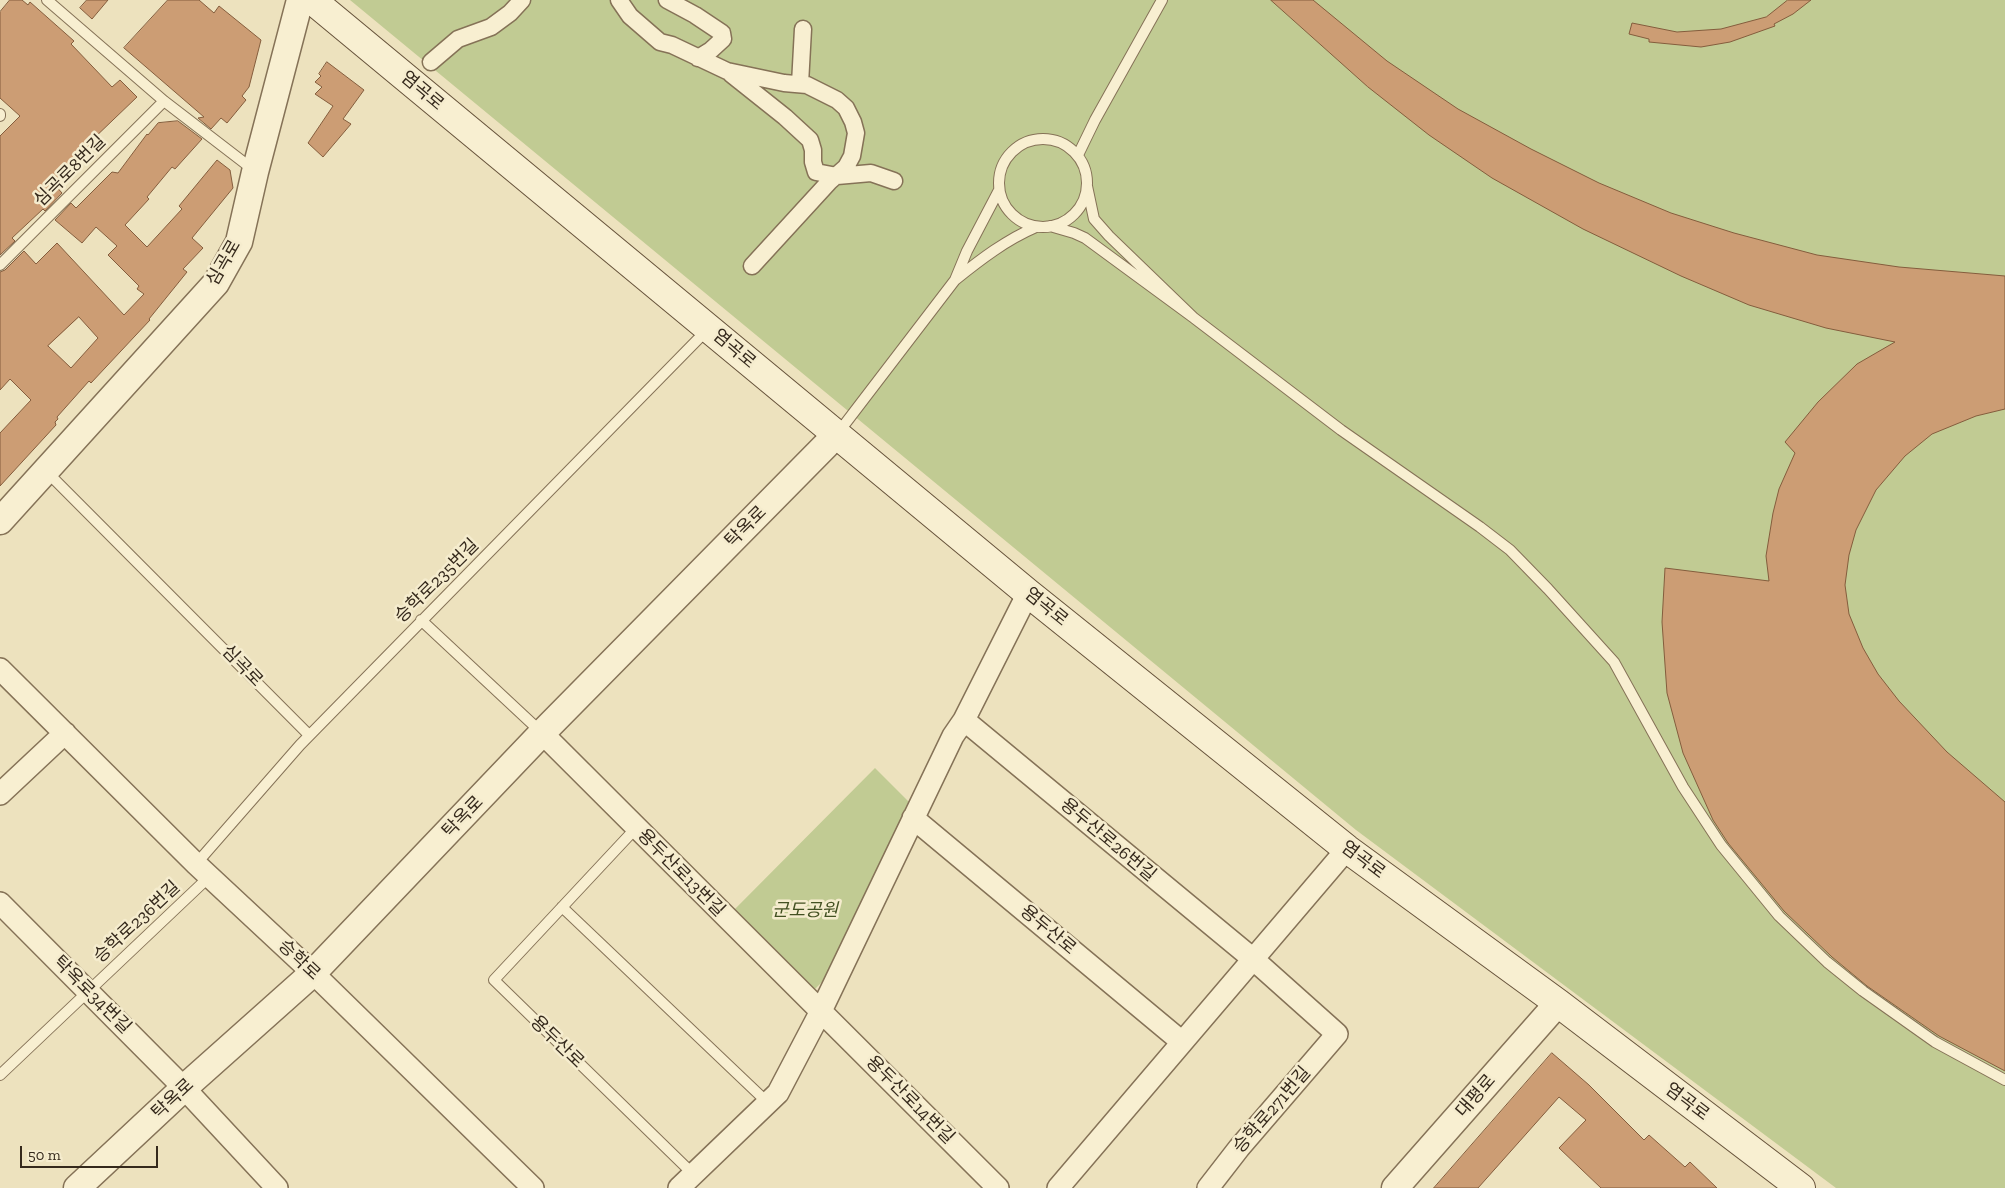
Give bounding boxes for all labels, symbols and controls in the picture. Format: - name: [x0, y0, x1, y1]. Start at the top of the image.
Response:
- street label: 염곡로: [396, 67, 448, 115]
- street label: 심곡로8번길: [30, 131, 110, 211]
- street label: 심곡로: [202, 236, 246, 290]
- street label: 염곡로: [708, 325, 760, 373]
- street label: 탁옥로: [721, 502, 771, 552]
- street label: 승학로235번길: [390, 534, 484, 628]
- street label: 염곡로: [1020, 583, 1072, 631]
- street label: 심곡로: [217, 641, 267, 691]
- street label: 탁옥로: [438, 792, 488, 842]
- street label: 용두산로26번길: [1056, 794, 1160, 886]
- street label: 용두산로13번길: [633, 825, 729, 921]
- street label: 염곡로: [1337, 836, 1389, 884]
- street label: 승학로236번길: [89, 876, 185, 968]
- park label: 군도공원: [772, 900, 838, 922]
- street label: 용두산로: [1016, 900, 1080, 960]
- street label: 승학로: [273, 935, 325, 985]
- street label: 탁옥로34번길: [49, 952, 135, 1038]
- street label: 용두산로: [526, 1011, 588, 1073]
- street label: 용두산로14번길: [861, 1051, 959, 1149]
- street label: 승학로271번길: [1229, 1062, 1315, 1158]
- street label: 대평로: [1452, 1070, 1500, 1122]
- street label: 탁옥로: [147, 1074, 199, 1124]
- street label: 염곡로: [1661, 1078, 1713, 1126]
- scale bar: [22, 1136, 160, 1168]
- text: 50 m: [28, 1146, 61, 1164]

